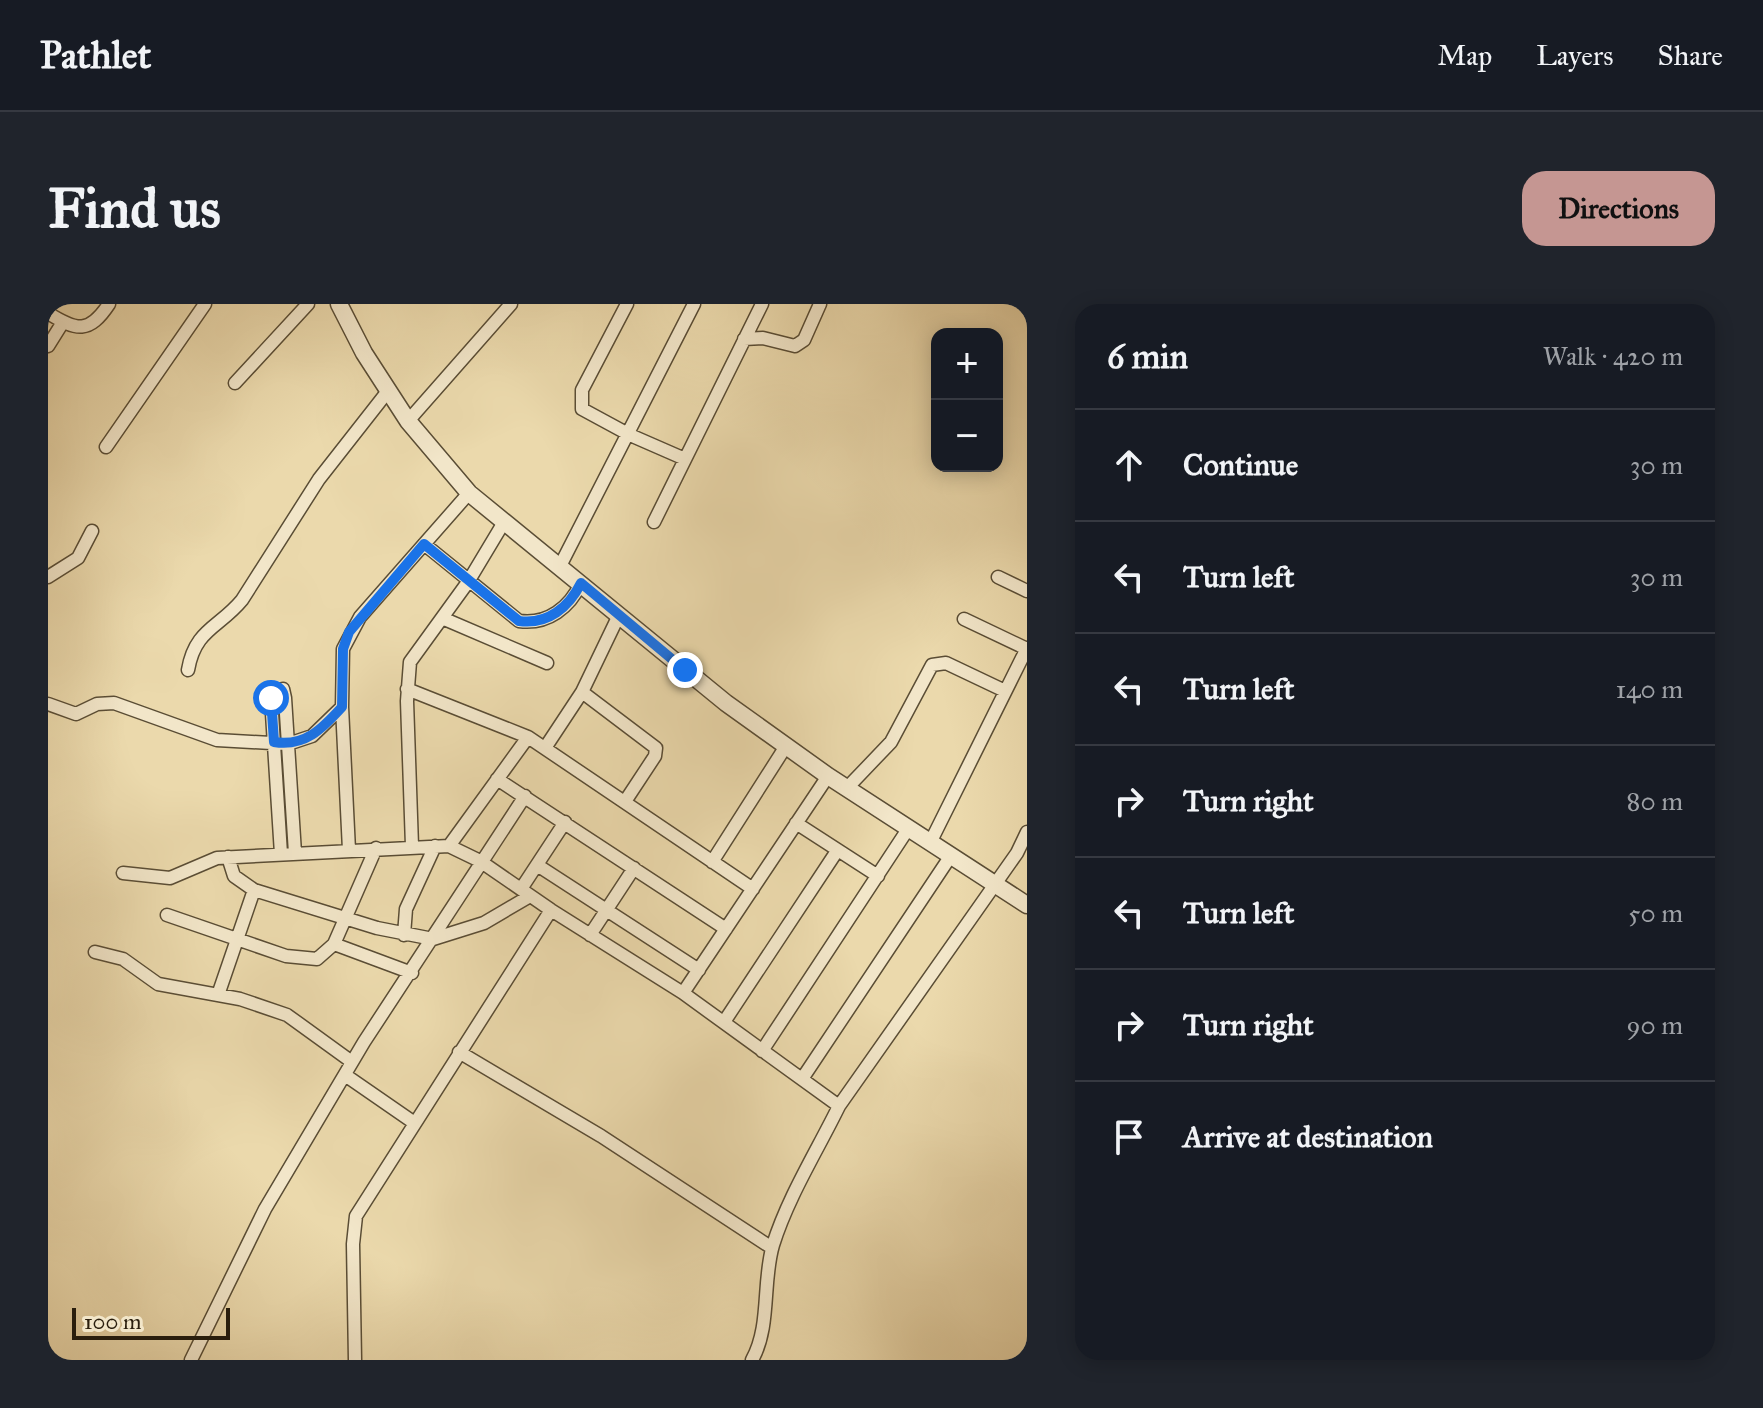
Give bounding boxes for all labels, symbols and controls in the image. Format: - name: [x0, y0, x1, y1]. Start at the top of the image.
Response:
- text: Pathlet: [40, 32, 151, 78]
- text: Map: [1437, 38, 1492, 73]
- text: Layers: [1536, 38, 1614, 73]
- text: Share: [1658, 38, 1723, 73]
- button: Directions: [1522, 171, 1715, 246]
- text: Find us: [48, 174, 221, 242]
- map controls: [931, 328, 1003, 472]
- button: +: [931, 328, 1003, 400]
- text: 6 min: [1107, 336, 1188, 377]
- text: Walk · 420 m: [1543, 340, 1683, 372]
- button: −: [931, 400, 1003, 472]
- icon: ahead: [1107, 443, 1151, 487]
- text: Continue: [1183, 447, 1298, 483]
- text: 30 m: [1630, 449, 1683, 481]
- icon: left: [1107, 555, 1151, 599]
- text: Turn left: [1183, 559, 1294, 595]
- text: 30 m: [1630, 561, 1683, 593]
- route end: [667, 652, 703, 688]
- icon: left: [1107, 667, 1151, 711]
- text: Turn left: [1183, 671, 1294, 707]
- text: 140 m: [1616, 673, 1683, 705]
- route start: [253, 680, 289, 716]
- icon: right: [1107, 779, 1151, 823]
- text: Turn right: [1183, 783, 1314, 819]
- text: 80 m: [1627, 785, 1683, 817]
- icon: left: [1107, 891, 1151, 935]
- text: Turn left: [1183, 895, 1294, 931]
- text: 50 m: [1628, 897, 1683, 929]
- icon: right: [1107, 1003, 1151, 1047]
- text: Turn right: [1183, 1007, 1314, 1043]
- text: 90 m: [1626, 1009, 1683, 1041]
- icon: arrive: [1107, 1115, 1151, 1159]
- text: Arrive at destination: [1183, 1119, 1433, 1155]
- scale bar: [72, 1304, 230, 1340]
- text: 100 m: [84, 1308, 141, 1335]

